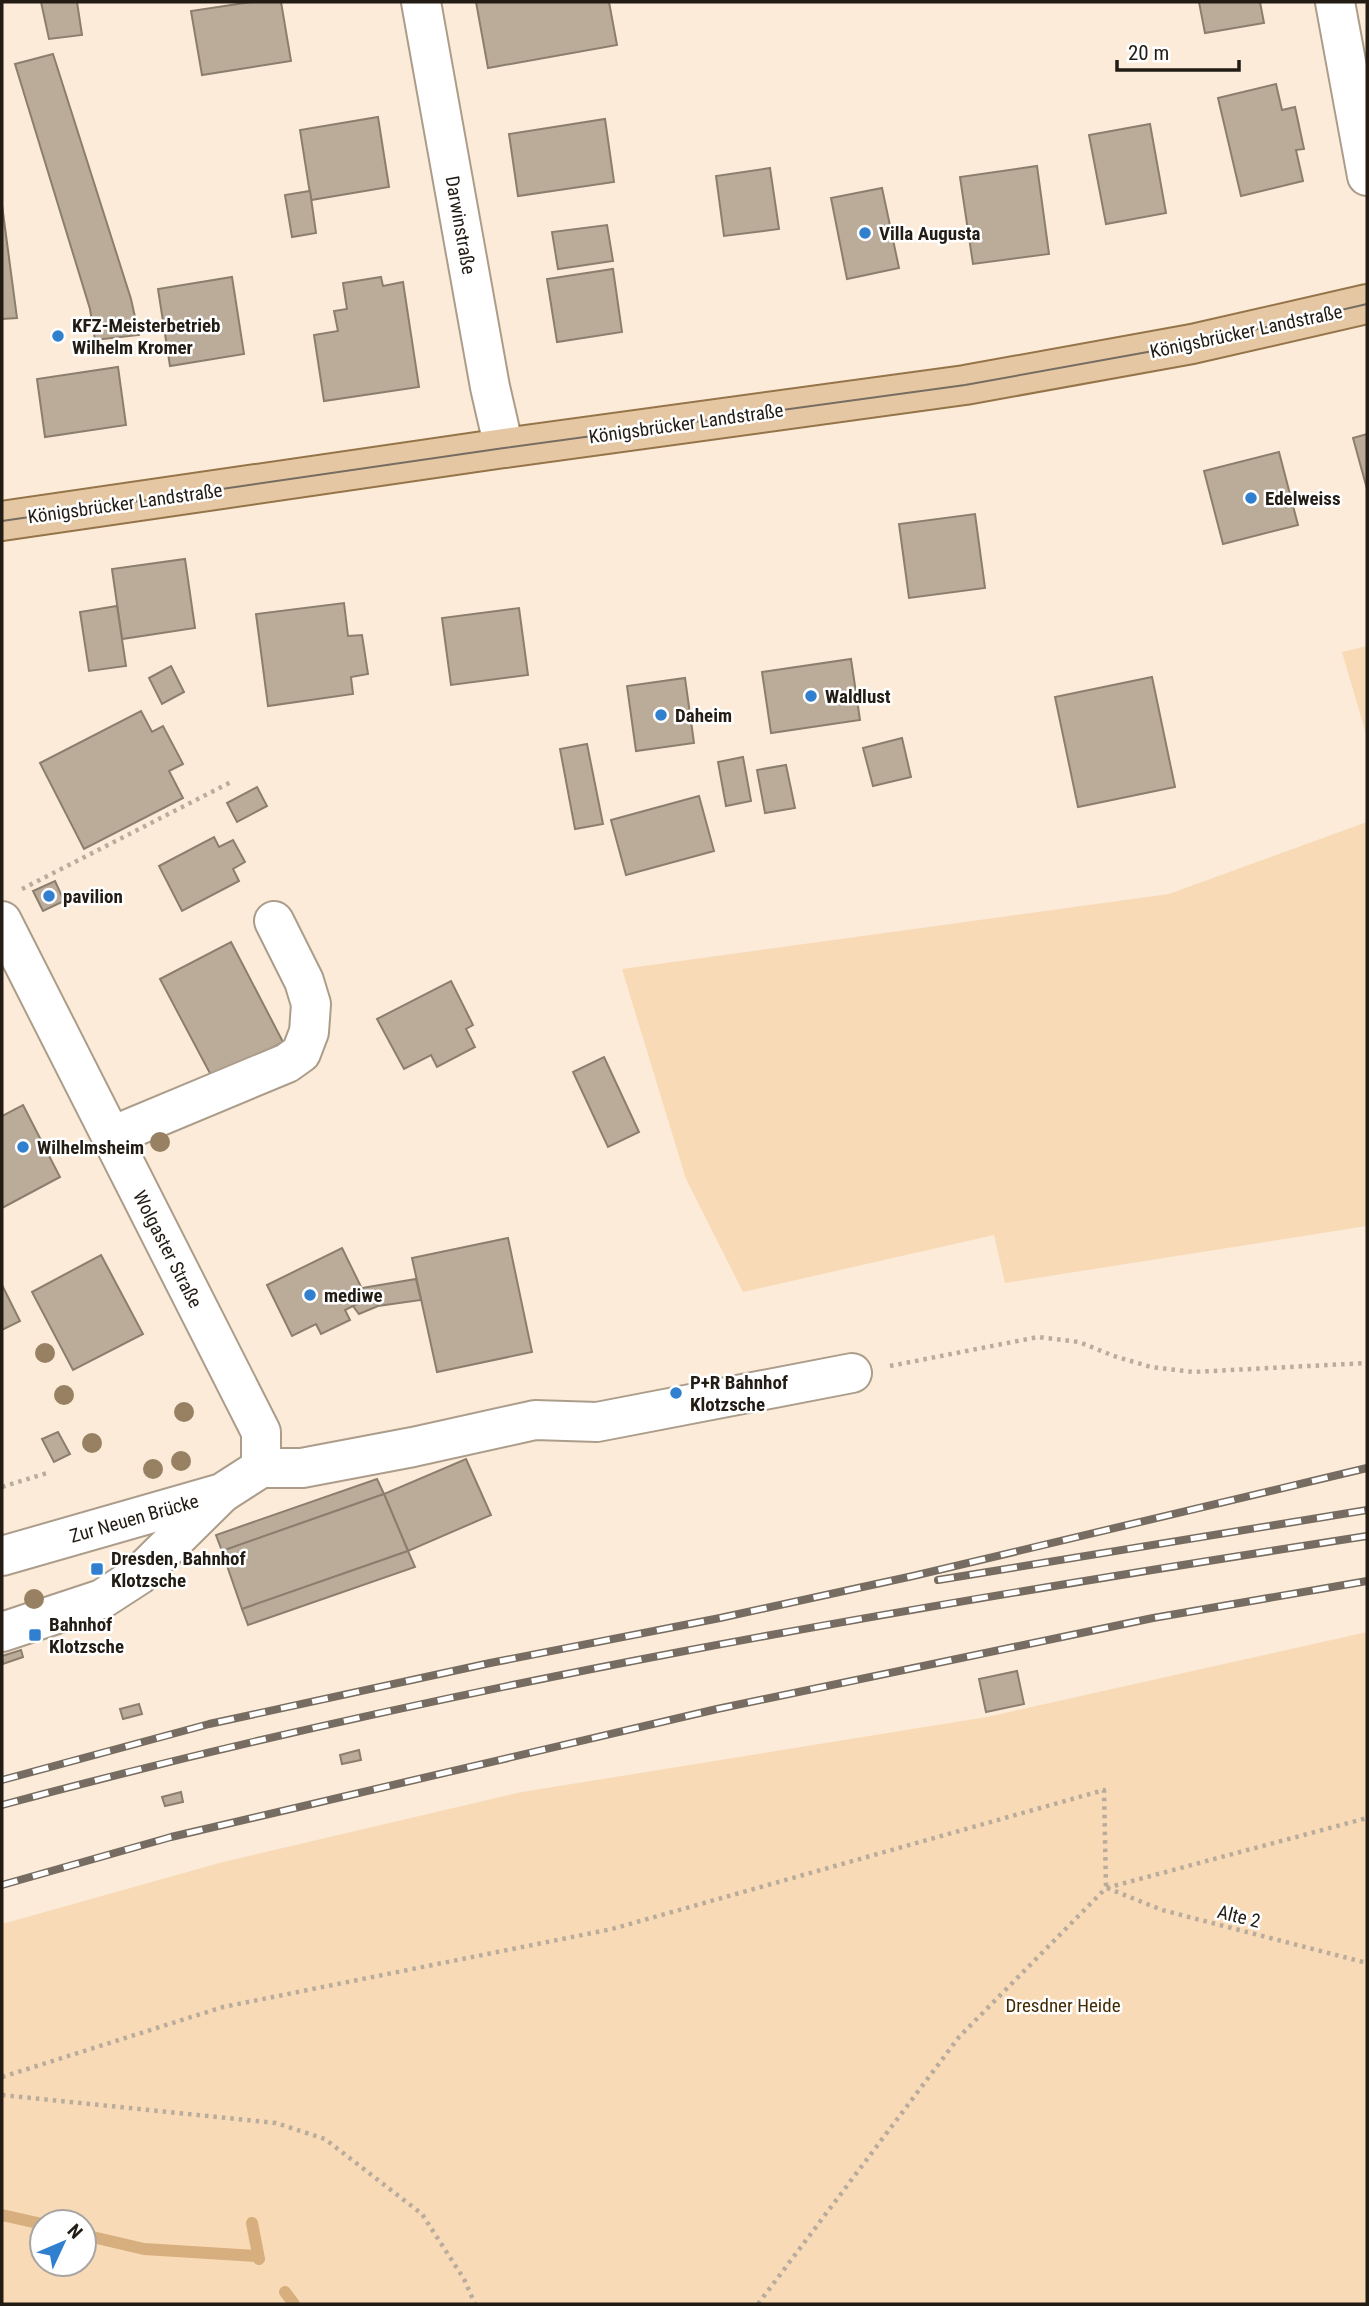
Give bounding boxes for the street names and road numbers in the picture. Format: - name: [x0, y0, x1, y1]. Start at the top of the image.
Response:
- street label: Darwinstraße: [441, 174, 480, 276]
- street label: Königsbrücker Landstraße: [1148, 300, 1345, 363]
- street label: Königsbrücker Landstraße: [587, 398, 785, 449]
- street label: Königsbrücker Landstraße: [26, 478, 224, 529]
- street label: Wolgaster Straße: [128, 1187, 207, 1312]
- street label: Zur Neuen Brücke: [67, 1489, 201, 1548]
- street label: Alte 2: [1215, 1900, 1263, 1933]

